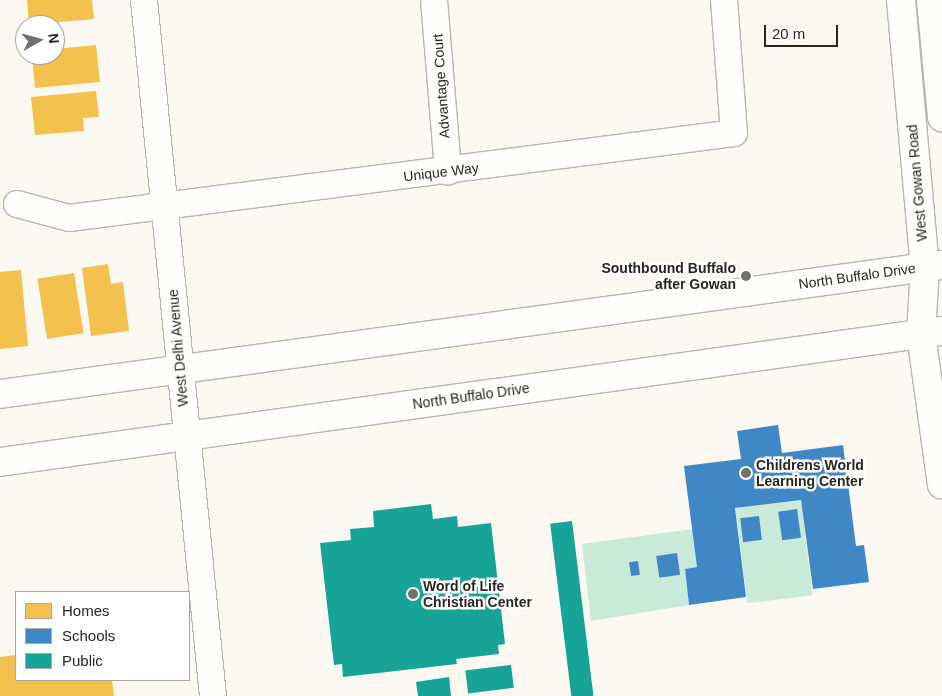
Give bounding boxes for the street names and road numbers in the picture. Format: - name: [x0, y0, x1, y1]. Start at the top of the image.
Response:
- street label: Advantage Court: [429, 33, 453, 139]
- street label: West Gowan Road: [904, 124, 930, 242]
- street label: Unique Way: [402, 159, 480, 185]
- street label: North Buffalo Drive: [797, 259, 917, 293]
- street label: West Delhi Avenue: [164, 288, 192, 408]
- street label: North Buffalo Drive: [411, 379, 531, 413]

